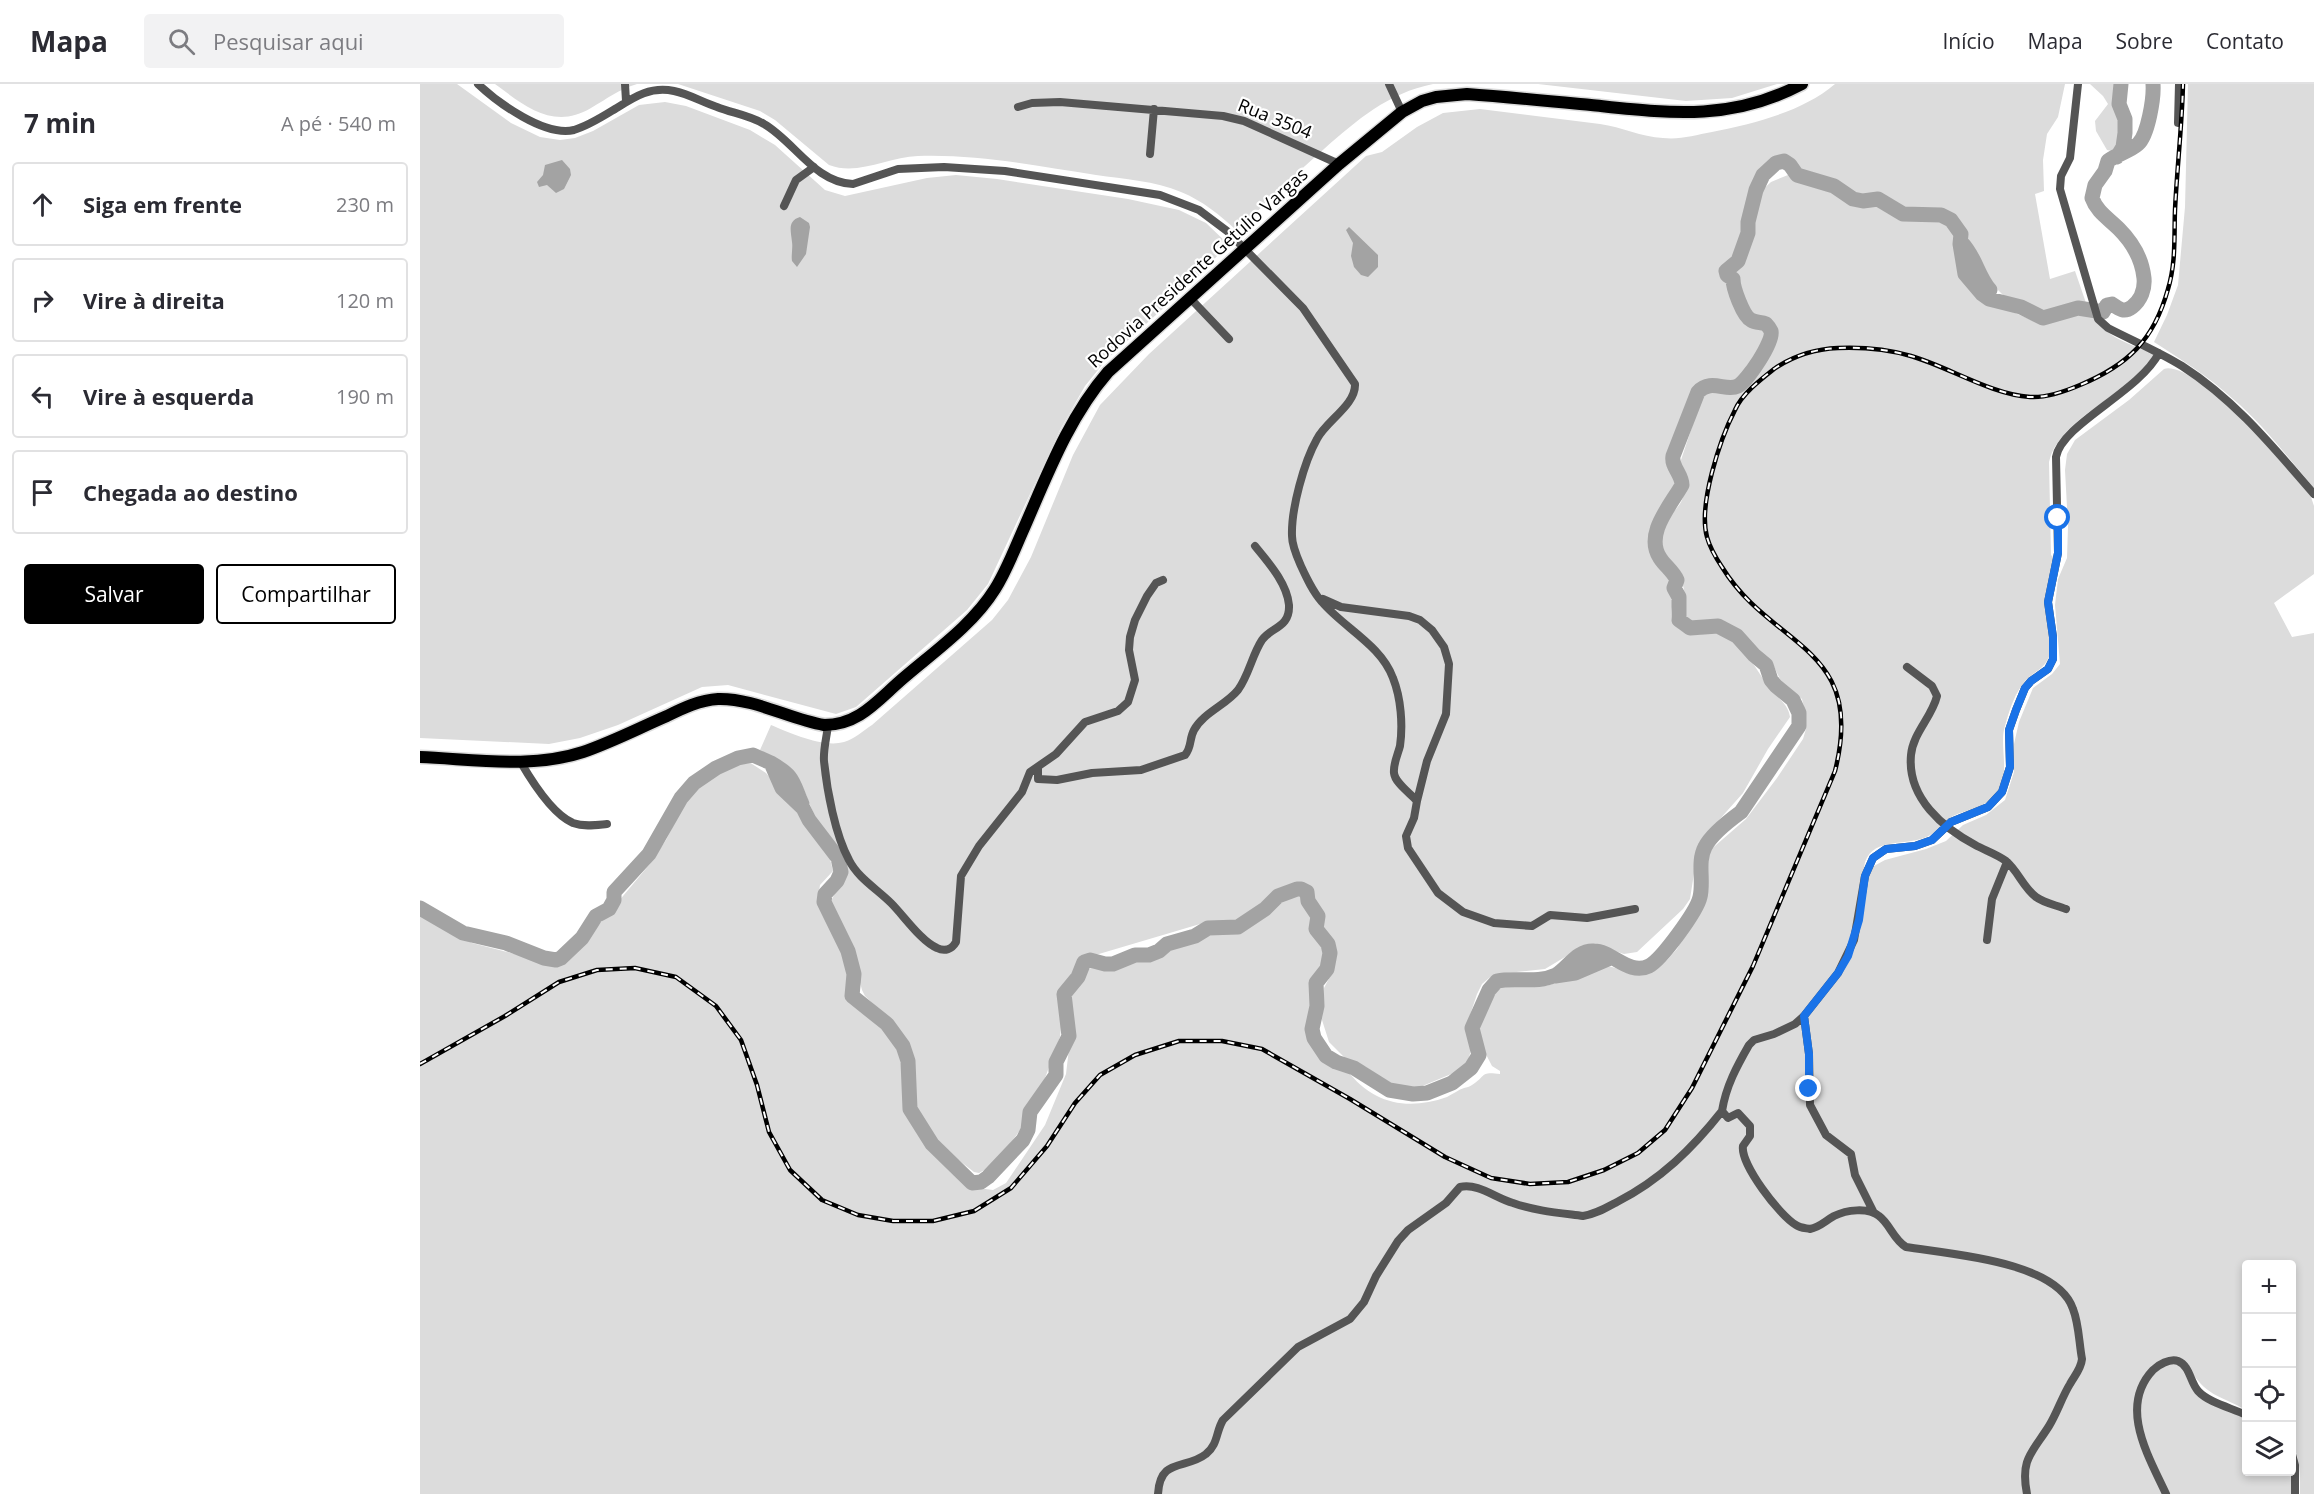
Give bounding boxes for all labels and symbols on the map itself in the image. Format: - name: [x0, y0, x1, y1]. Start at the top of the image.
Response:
- street label: Rua 3504: [1235, 92, 1316, 144]
- street label: Rodovia Presidente Getúlio Vargas: [1082, 162, 1313, 373]
- route start: [2044, 504, 2070, 530]
- route end: [1795, 1075, 1821, 1101]

